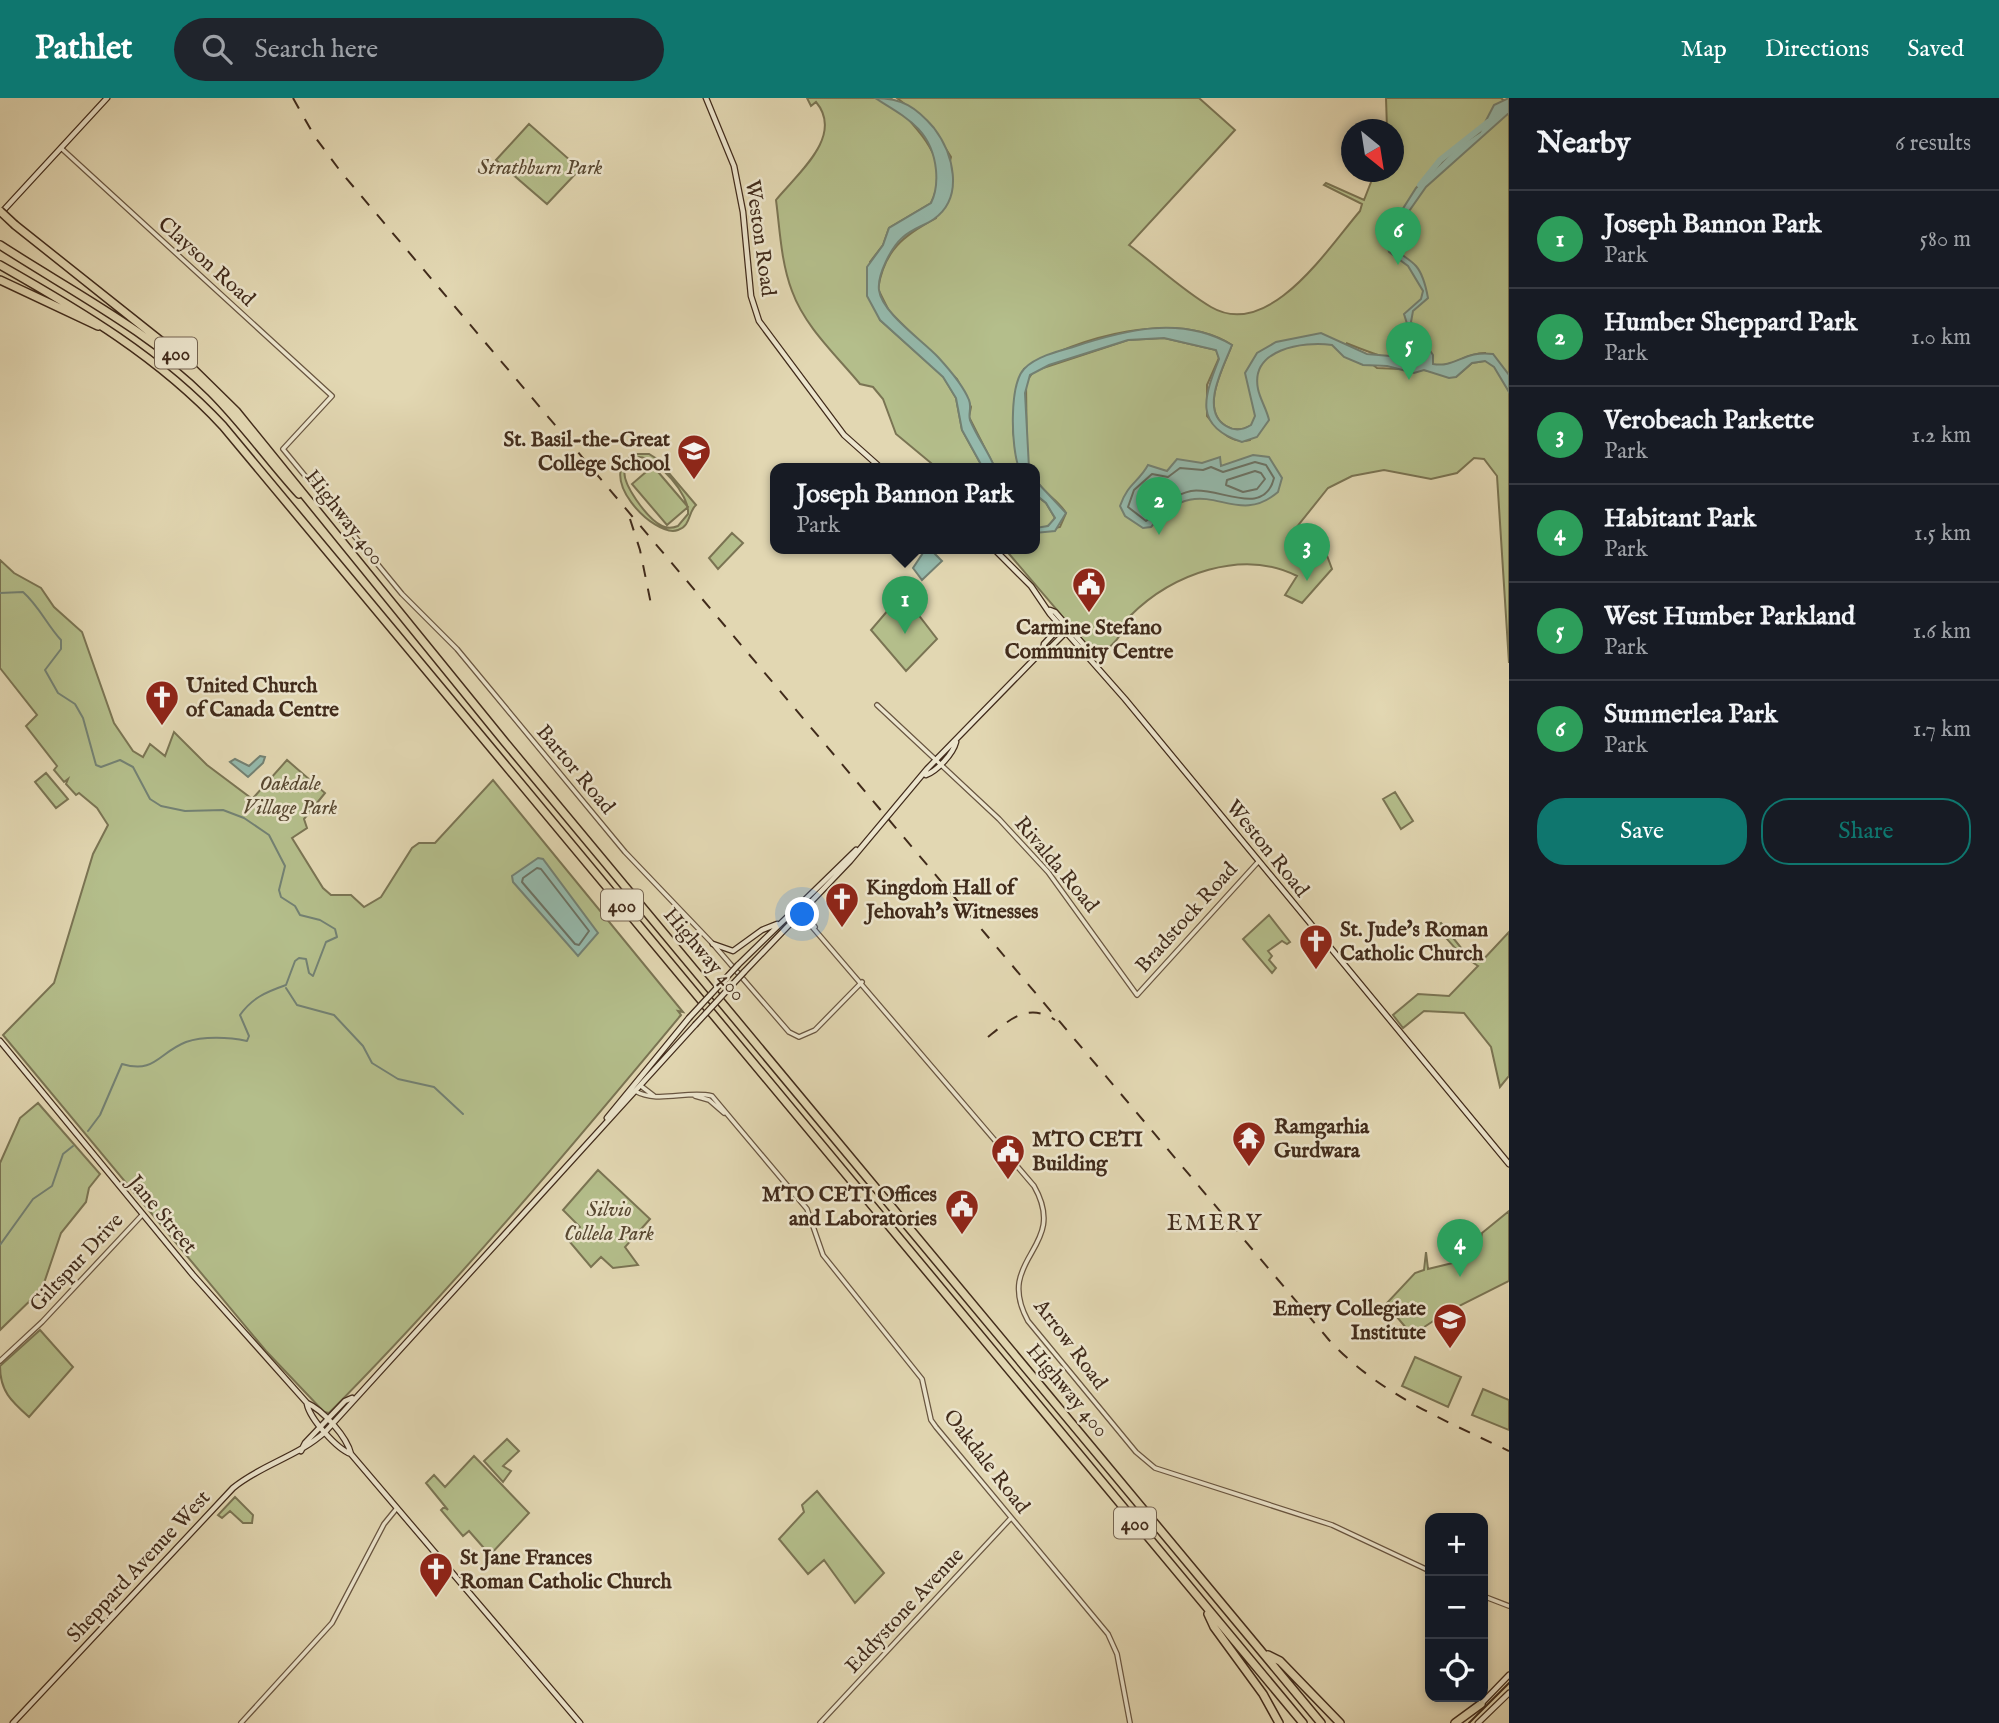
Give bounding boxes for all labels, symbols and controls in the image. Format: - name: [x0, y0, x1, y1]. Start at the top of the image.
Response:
- search box: [174, 18, 664, 81]
- text: Pathlet: [35, 28, 132, 70]
- icon: search: [198, 30, 236, 68]
- text: Search here: [254, 33, 378, 66]
- text: Map: [1681, 34, 1727, 65]
- text: Directions: [1765, 34, 1869, 65]
- text: Saved: [1907, 34, 1964, 65]
- north arrow: [1341, 119, 1404, 182]
- text: Nearby: [1537, 125, 1630, 163]
- text: 6 results: [1895, 129, 1971, 158]
- park label: Strathburn Park: [477, 155, 603, 182]
- street label: Weston Road: [738, 178, 781, 299]
- pin: 6: [1375, 207, 1421, 265]
- text: Joseph Bannon Park: [1604, 208, 1822, 241]
- street label: Clayson Road: [152, 211, 261, 313]
- text: 1: [1556, 225, 1564, 254]
- text: 580 m: [1920, 225, 1971, 254]
- text: Park: [1604, 241, 1648, 270]
- text: Humber Sheppard Park: [1604, 306, 1858, 339]
- pin: 5: [1386, 322, 1432, 380]
- text: 2: [1555, 323, 1565, 352]
- text: 1.0 km: [1911, 323, 1971, 352]
- road number: 400: [155, 338, 197, 368]
- text: Park: [1604, 339, 1648, 368]
- text: Verobeach Parkette: [1604, 404, 1814, 437]
- text: 3: [1556, 421, 1564, 450]
- text: 1.2 km: [1912, 421, 1971, 450]
- place label: St. Basil-the-Great College School: [503, 427, 671, 478]
- school or university icon: St. Basil-the-Great College School: [675, 432, 713, 481]
- text: Park: [1604, 437, 1648, 466]
- popup: [770, 463, 1040, 554]
- street label: Highway 400: [298, 465, 390, 571]
- pin: 2: [1136, 477, 1182, 535]
- text: Joseph Bannon Park: [796, 478, 1014, 511]
- text: Habitant Park: [1604, 502, 1756, 535]
- text: Park: [796, 511, 840, 540]
- text: 4: [1554, 519, 1566, 548]
- text: 1.5 km: [1914, 519, 1971, 548]
- pin: 3: [1284, 523, 1330, 581]
- text: Park: [1604, 535, 1648, 564]
- public building icon: Carmine Stefano Community Centre: [1070, 565, 1108, 614]
- pin: 1: [882, 576, 928, 634]
- text: West Humber Parkland: [1604, 600, 1855, 633]
- place label: Carmine Stefano Community Centre: [1005, 615, 1174, 666]
- text: 5: [1556, 617, 1564, 646]
- text: 1.6 km: [1913, 617, 1971, 646]
- text: Park: [1604, 633, 1648, 662]
- place label: United Church of Canada Centre: [185, 673, 339, 724]
- church icon: United Church of Canada Centre: [143, 678, 181, 727]
- text: Summerlea Park: [1604, 698, 1778, 731]
- text: 6: [1555, 715, 1565, 744]
- text: 1.7 km: [1913, 715, 1971, 744]
- street label: Bartor Road: [530, 720, 621, 821]
- text: Park: [1604, 731, 1648, 760]
- park label: Oakdale Village Park: [243, 771, 338, 822]
- street label: Weston Road: [1219, 795, 1315, 904]
- button: Save: [1537, 798, 1747, 865]
- button: Share: [1761, 798, 1971, 865]
- street label: Rivalda Road: [1008, 811, 1105, 919]
- street label: Bradstock Road: [1130, 856, 1245, 979]
- place label: Kingdom Hall of Jehovah's Witnesses: [863, 875, 1038, 926]
- church icon: Kingdom Hall of Jehovah's Witnesses: [823, 880, 861, 929]
- road number: 400: [601, 890, 643, 920]
- your location: [785, 897, 819, 931]
- street label: Highway 400: [657, 902, 751, 1007]
- place label: St. Jude's Roman Catholic Church: [1340, 917, 1488, 968]
- church icon: St. Jude's Roman Catholic Church: [1297, 922, 1335, 971]
- place label: Ramgarhia Gurdwara: [1274, 1114, 1370, 1165]
- temple icon: Ramgarhia Gurdwara: [1230, 1119, 1268, 1168]
- place label: MTO CETI Building: [1032, 1127, 1143, 1178]
- public building icon: MTO CETI Building: [989, 1132, 1027, 1181]
- street label: Jane Street: [120, 1168, 203, 1260]
- place label: MTO CETI Offices and Laboratories: [762, 1182, 937, 1233]
- public building icon: MTO CETI Offices and Laboratories: [943, 1187, 981, 1236]
- park label: Silvio Collela Park: [564, 1197, 654, 1248]
- street label: Giltspur Drive: [24, 1207, 130, 1318]
- district label: EMERY: [1167, 1209, 1263, 1238]
- pin: 4: [1437, 1219, 1483, 1277]
- street label: Arrow Road: [1026, 1293, 1113, 1396]
- place label: Emery Collegiate Institute: [1273, 1296, 1426, 1347]
- school or university icon: Emery Collegiate Institute: [1431, 1301, 1469, 1350]
- street label: Highway 400: [1020, 1338, 1114, 1443]
- street label: Oakdale Road: [937, 1404, 1035, 1520]
- street label: Sheppard Avenue West: [61, 1485, 217, 1649]
- road number: 400: [1114, 1508, 1156, 1539]
- map controls: [1425, 1513, 1488, 1702]
- button: +: [1425, 1513, 1488, 1576]
- street label: Eddystone Avenue: [840, 1542, 971, 1680]
- place label: St Jane Frances Roman Catholic Church: [460, 1545, 672, 1596]
- church icon: St Jane Frances Roman Catholic Church: [417, 1550, 455, 1599]
- button: −: [1425, 1576, 1488, 1639]
- button: locate: [1425, 1639, 1488, 1702]

